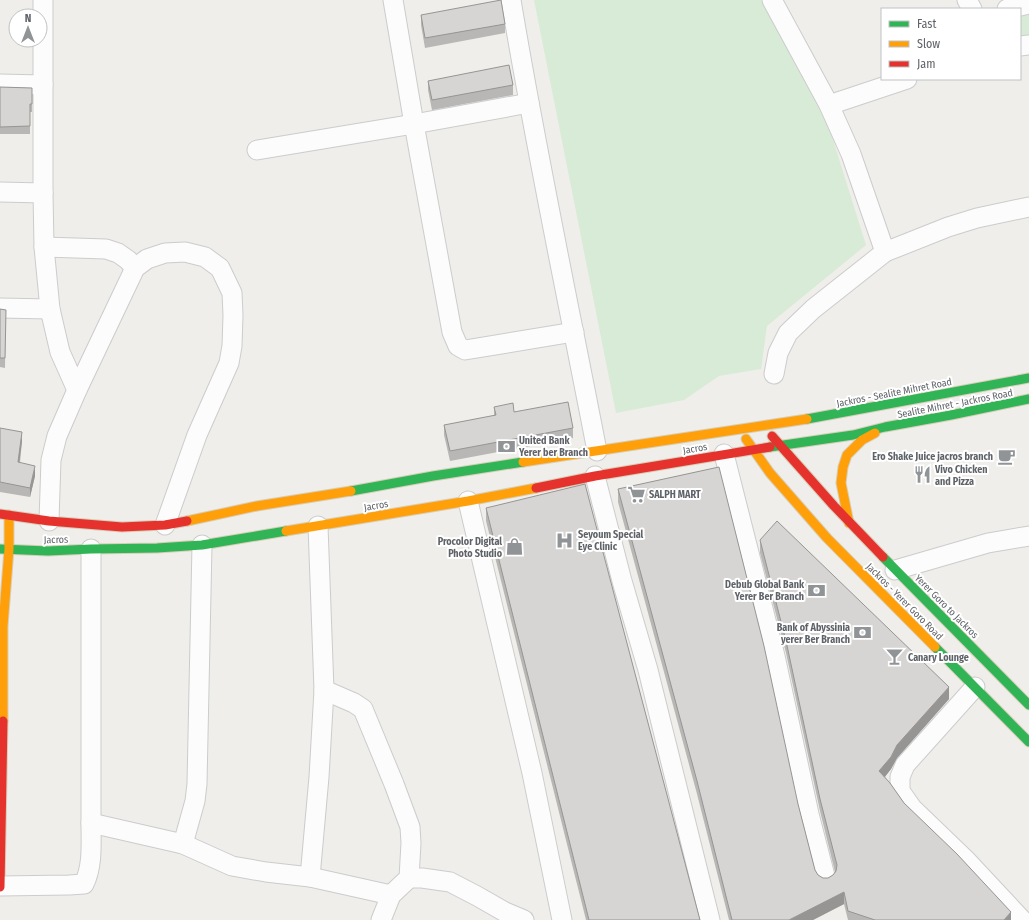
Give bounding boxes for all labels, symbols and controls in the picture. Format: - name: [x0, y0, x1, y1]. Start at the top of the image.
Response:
- north arrow: [8, 8, 48, 48]
- legend: [881, 8, 1021, 80]
- text: N: [25, 12, 31, 25]
- text: Fast: [917, 17, 936, 31]
- text: Slow: [917, 37, 940, 51]
- text: Jam: [917, 57, 935, 71]
- street label: Jackros - Sealite Mihret Road: [835, 376, 953, 410]
- street label: Sealite Mihret - Jackros Road: [896, 387, 1014, 421]
- place label: United Bank Yerer ber Branch: [518, 435, 588, 459]
- bank icon: United Bank Yerer ber Branch: [496, 436, 516, 456]
- street label: Jacros: [682, 441, 708, 457]
- cafe icon: Ero Shake Juice jacros branch: [996, 446, 1016, 466]
- place label: Ero Shake Juice jacros branch: [872, 451, 993, 463]
- place label: Vivo Chicken and Pizza: [934, 464, 987, 488]
- restaurant icon: Vivo Chicken and Pizza: [912, 465, 932, 485]
- supermarket icon: SALPH MART: [626, 484, 646, 504]
- place label: SALPH MART: [649, 489, 701, 501]
- street label: Jacros: [363, 498, 389, 514]
- place label: Seyoum Special Eye Clinic: [578, 529, 644, 553]
- hospital icon: Seyoum Special Eye Clinic: [555, 530, 575, 550]
- street label: Jacros: [44, 534, 68, 546]
- place label: Procolor Digital Photo Studio: [438, 536, 503, 560]
- shop icon: Procolor Digital Photo Studio: [505, 537, 525, 557]
- street label: Jackros - Yerer Goro Road: [863, 561, 945, 643]
- street label: Yerer Goro to Jackros: [912, 572, 981, 641]
- place label: Debub Global Bank Yerer Ber Branch: [725, 579, 805, 603]
- bank icon: Debub Global Bank Yerer Ber Branch: [807, 580, 827, 600]
- place label: Bank of Abyssinia yerer Ber Branch: [777, 622, 850, 646]
- bank icon: Bank of Abyssinia yerer Ber Branch: [853, 623, 873, 643]
- bar icon: Canary Lounge: [885, 647, 905, 667]
- place label: Canary Lounge: [908, 652, 969, 664]

